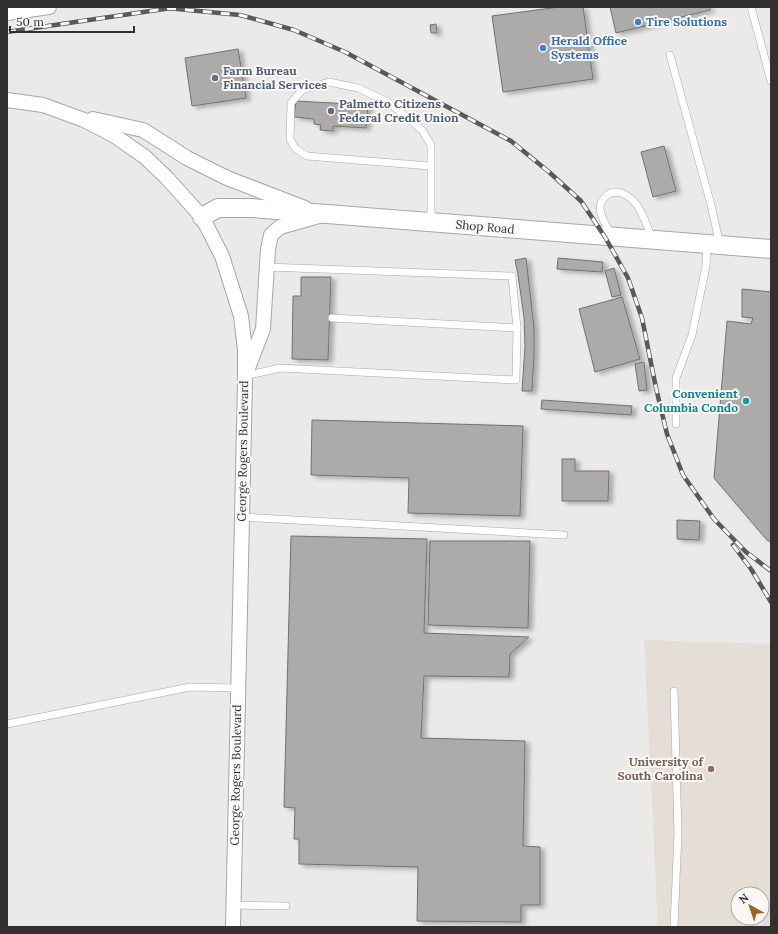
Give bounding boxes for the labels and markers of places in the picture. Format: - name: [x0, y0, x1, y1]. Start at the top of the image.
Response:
- place label: Tire Solutions: [646, 14, 727, 29]
- marker: Tire Solutions: [633, 17, 643, 27]
- place label: Herald Office Systems: [551, 33, 628, 62]
- marker: Herald Office Systems: [538, 43, 548, 53]
- place label: Farm Bureau Financial Services: [223, 63, 327, 92]
- marker: Farm Bureau Financial Services: [210, 73, 220, 83]
- place label: Palmetto Citizens Federal Credit Union: [339, 96, 459, 125]
- marker: Palmetto Citizens Federal Credit Union: [326, 106, 336, 116]
- place label: Convenient Columbia Condo: [644, 386, 739, 415]
- marker: Convenient Columbia Condo: [741, 396, 751, 406]
- place label: University of South Carolina: [618, 754, 705, 783]
- marker: University of South Carolina: [706, 764, 716, 774]

